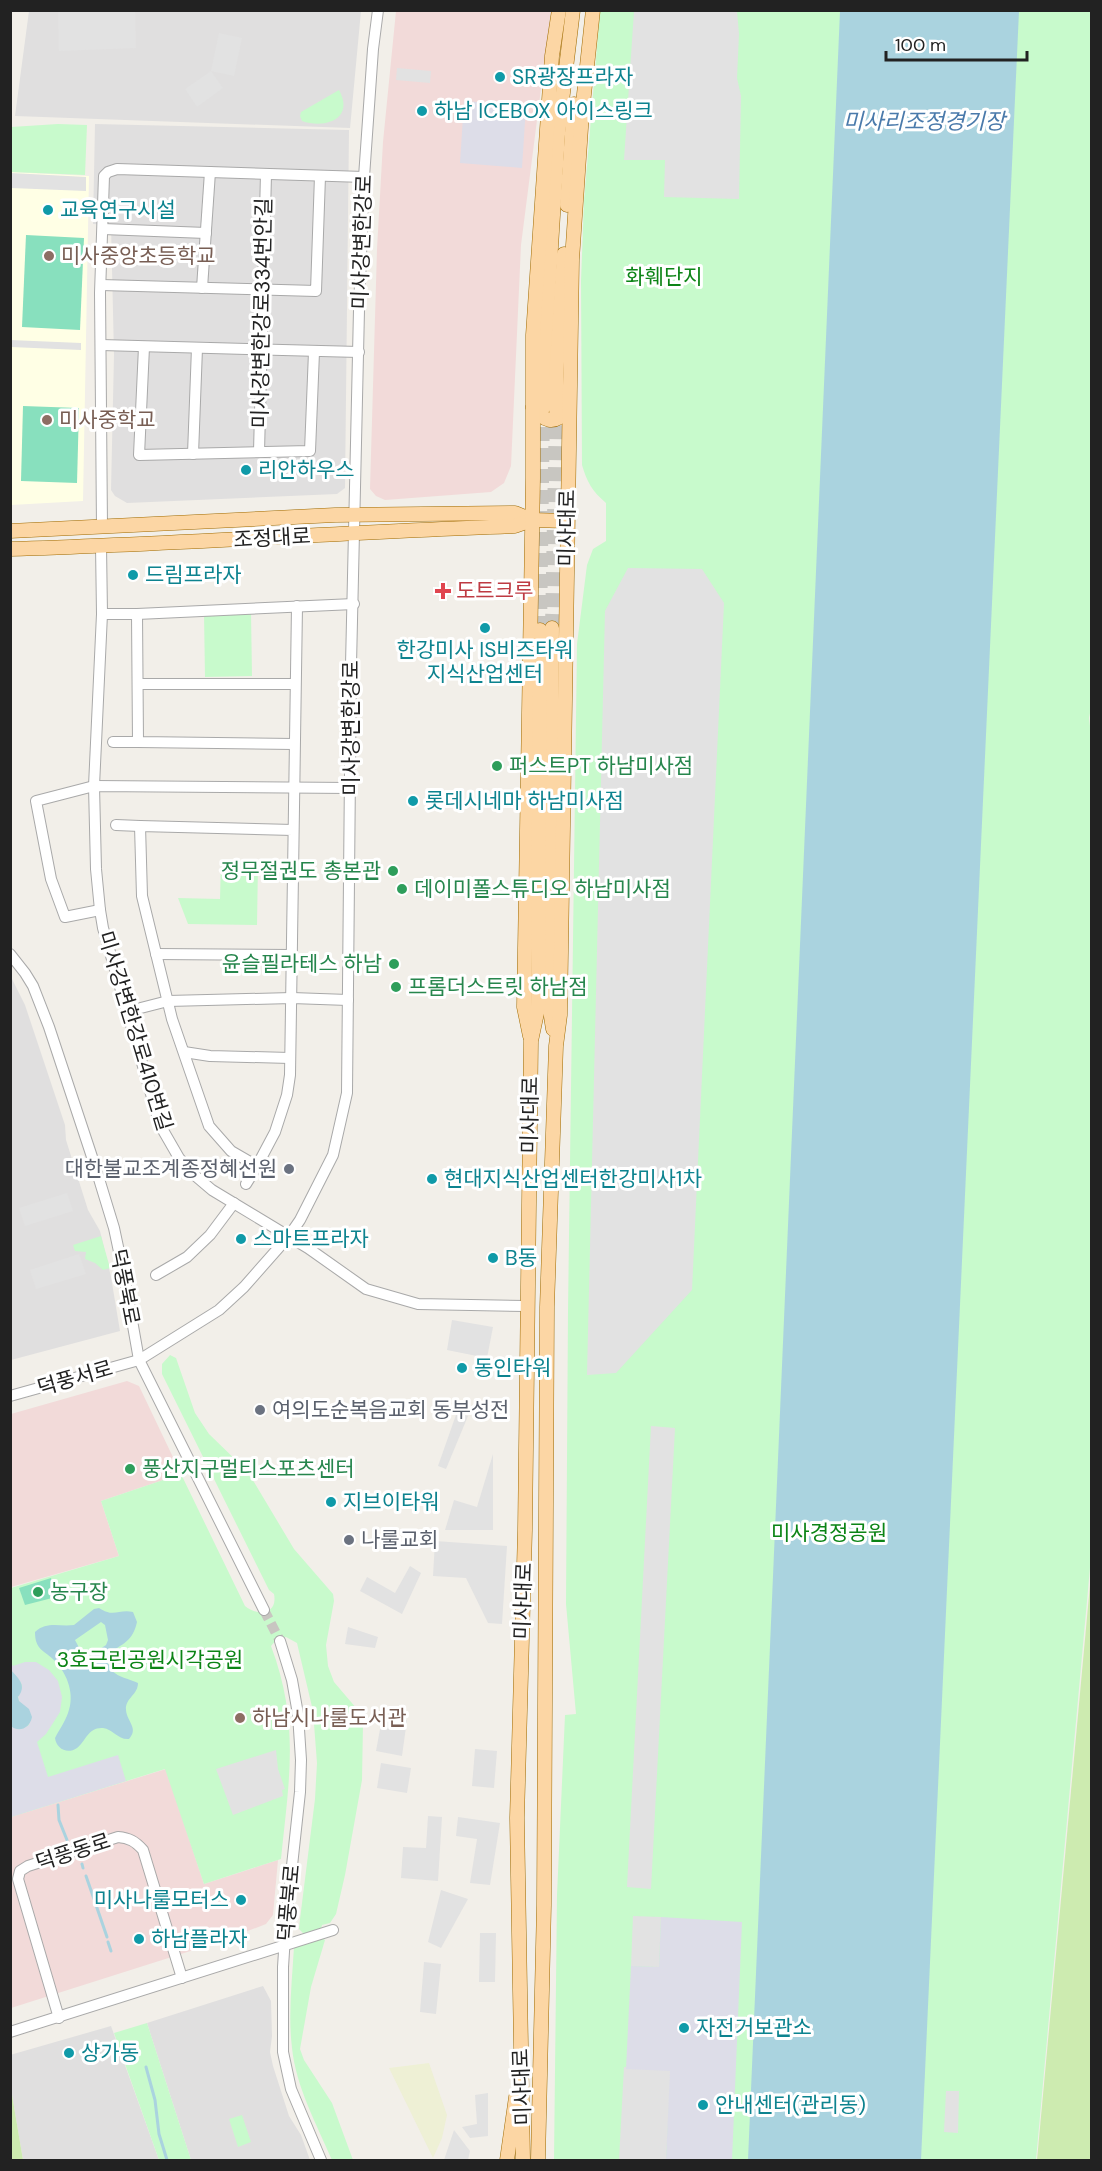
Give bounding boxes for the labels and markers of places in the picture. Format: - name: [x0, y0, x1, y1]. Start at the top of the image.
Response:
- place label: SR광장프라자: [512, 63, 633, 91]
- marker: SR광장프라자: [493, 70, 507, 84]
- place label: 하남 ICEBOX 아이스링크: [434, 97, 653, 125]
- marker: 하남 ICEBOX 아이스링크: [415, 104, 429, 118]
- place label: 교육연구시설: [60, 196, 176, 224]
- marker: 교육연구시설: [41, 203, 55, 217]
- place label: 미사중앙초등학교: [61, 242, 216, 270]
- marker: 미사중앙초등학교: [42, 249, 56, 263]
- place label: 미사중학교: [59, 406, 156, 434]
- marker: 미사중학교: [40, 413, 54, 427]
- place label: 리안하우스: [258, 456, 355, 484]
- marker: 리안하우스: [239, 463, 253, 477]
- place label: 드림프라자: [145, 561, 242, 589]
- marker: 드림프라자: [126, 568, 140, 582]
- place label: 도트크루: [456, 577, 533, 605]
- marker: 도트크루: [434, 582, 452, 600]
- marker: 한강미사 IS비즈타워 지식산업센터: [478, 621, 492, 635]
- place label: 한강미사 IS비즈타워 지식산업센터: [396, 636, 574, 688]
- place label: 퍼스트PT 하남미사점: [509, 752, 693, 780]
- marker: 퍼스트PT 하남미사점: [490, 759, 504, 773]
- place label: 롯데시네마 하남미사점: [425, 787, 624, 815]
- marker: 롯데시네마 하남미사점: [406, 794, 420, 808]
- place label: 정무절권도 총본관: [221, 857, 381, 885]
- marker: 정무절권도 총본관: [386, 864, 400, 878]
- place label: 데이미폴스튜디오 하남미사점: [414, 875, 671, 903]
- marker: 데이미폴스튜디오 하남미사점: [395, 882, 409, 896]
- place label: 윤슬필라테스 하남: [222, 950, 382, 978]
- marker: 윤슬필라테스 하남: [387, 957, 401, 971]
- place label: 프롬더스트릿 하남점: [408, 973, 587, 1001]
- marker: 프롬더스트릿 하남점: [389, 980, 403, 994]
- place label: 대한불교조계종정혜선원: [64, 1155, 277, 1183]
- marker: 대한불교조계종정혜선원: [282, 1162, 296, 1176]
- place label: 현대지식산업센터한강미사1차: [444, 1165, 702, 1193]
- marker: 현대지식산업센터한강미사1차: [425, 1172, 439, 1186]
- place label: 스마트프라자: [253, 1225, 369, 1253]
- marker: 스마트프라자: [234, 1232, 248, 1246]
- place label: B동: [505, 1244, 537, 1272]
- marker: B동: [486, 1251, 500, 1265]
- place label: 동인타워: [474, 1354, 551, 1382]
- marker: 동인타워: [455, 1361, 469, 1375]
- place label: 여의도순복음교회 동부성전: [272, 1396, 509, 1424]
- marker: 여의도순복음교회 동부성전: [253, 1403, 267, 1417]
- place label: 풍산지구멀티스포츠센터: [142, 1455, 355, 1483]
- marker: 풍산지구멀티스포츠센터: [123, 1462, 137, 1476]
- place label: 지브이타워: [343, 1488, 440, 1516]
- marker: 지브이타워: [324, 1495, 338, 1509]
- place label: 나룰교회: [361, 1526, 438, 1554]
- marker: 나룰교회: [342, 1533, 356, 1547]
- place label: 농구장: [50, 1578, 108, 1606]
- marker: 농구장: [31, 1585, 45, 1599]
- place label: 하남시나룰도서관: [252, 1704, 407, 1732]
- marker: 하남시나룰도서관: [233, 1711, 247, 1725]
- place label: 미사나룰모터스: [94, 1886, 229, 1914]
- marker: 미사나룰모터스: [234, 1893, 248, 1907]
- place label: 하남플라자: [151, 1925, 248, 1953]
- marker: 하남플라자: [132, 1932, 146, 1946]
- place label: 자전거보관소: [696, 2014, 812, 2042]
- marker: 자전거보관소: [677, 2021, 691, 2035]
- place label: 상가동: [81, 2039, 139, 2067]
- marker: 상가동: [62, 2046, 76, 2060]
- place label: 안내센터(관리동): [715, 2091, 866, 2119]
- marker: 안내센터(관리동): [696, 2098, 710, 2112]

